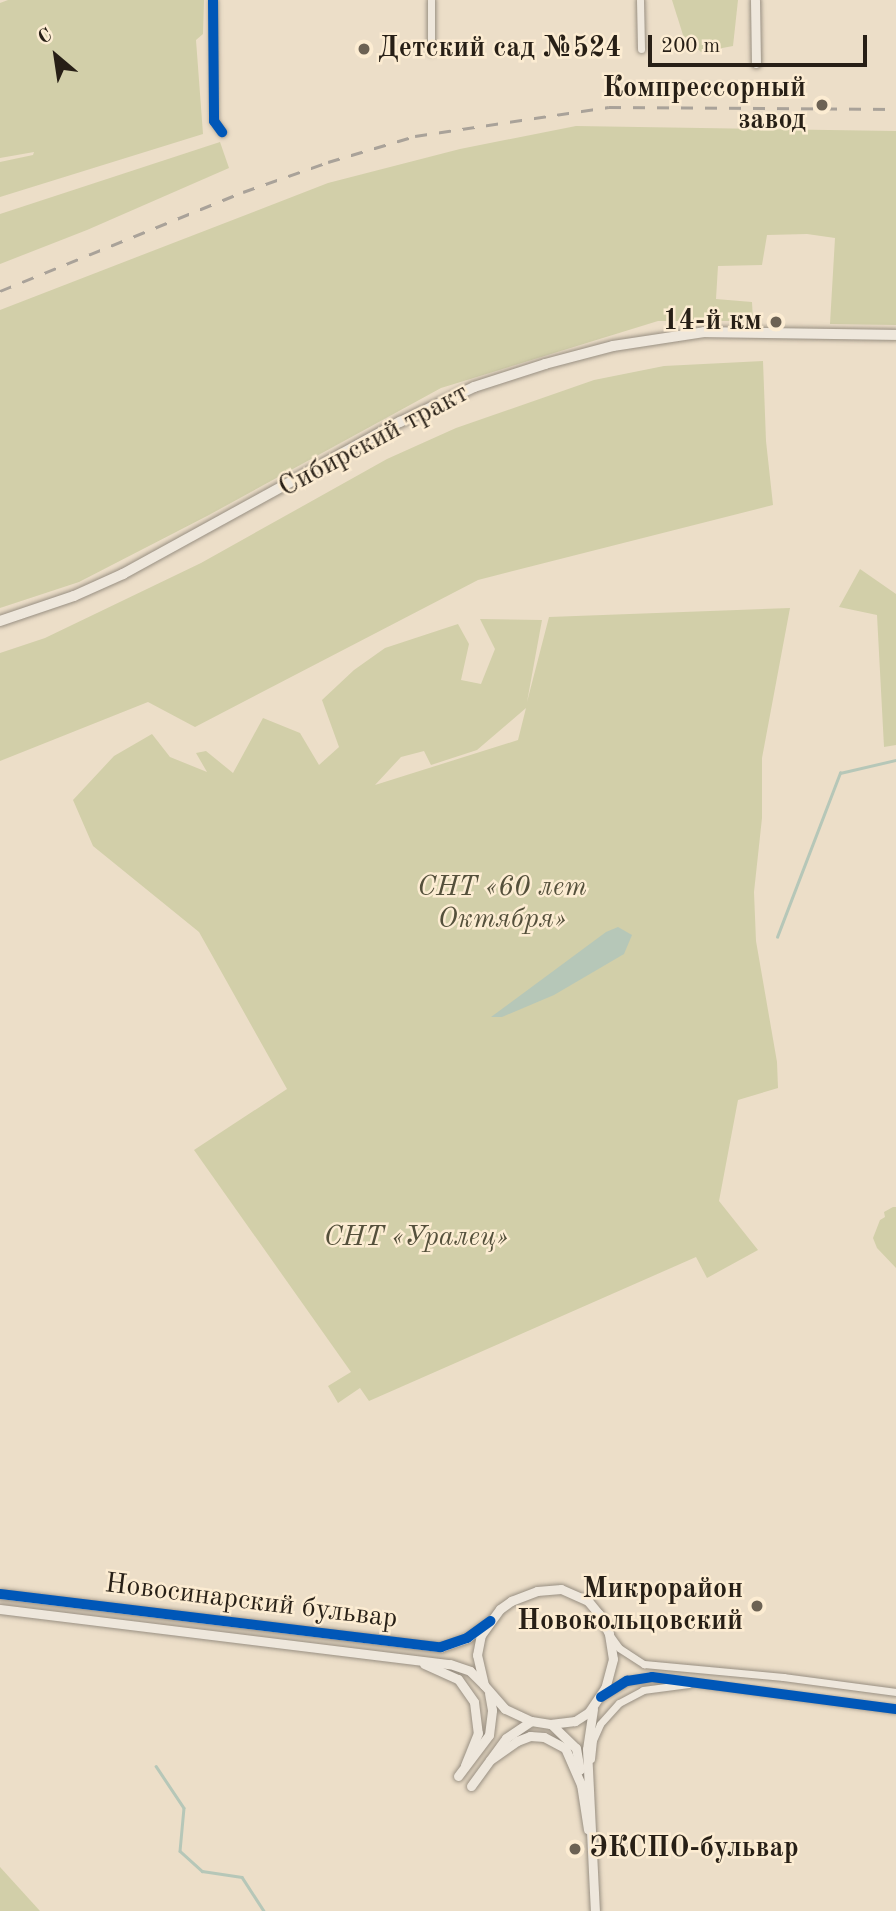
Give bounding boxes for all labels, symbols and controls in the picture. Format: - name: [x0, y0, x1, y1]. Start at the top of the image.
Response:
- north arrow: [21, 21, 91, 91]
- scale bar: [651, 21, 870, 65]
- text: С: [35, 26, 56, 49]
- place label: Детский сад №524: [378, 32, 621, 66]
- text: 200 m: [661, 36, 720, 57]
- marker: Детский сад №524: [356, 41, 372, 57]
- place label: Компрессорный завод: [602, 72, 806, 138]
- marker: Компрессорный завод: [812, 95, 832, 115]
- place label: 14-й км: [663, 305, 762, 339]
- marker: 14-й км: [768, 314, 784, 330]
- street label: Сибирский тракт: [273, 377, 475, 505]
- park label: СНТ «60 лет Октября»: [417, 871, 587, 937]
- park label: СНТ «Уралец»: [324, 1221, 508, 1255]
- street label: Новосинарский бульвар: [103, 1567, 399, 1637]
- place label: Микрорайон Новокольцовский: [517, 1573, 743, 1639]
- marker: Микрорайон Новокольцовский: [749, 1598, 765, 1614]
- place label: ЭКСПО-бульвар: [589, 1832, 799, 1866]
- marker: ЭКСПО-бульвар: [567, 1841, 583, 1857]

